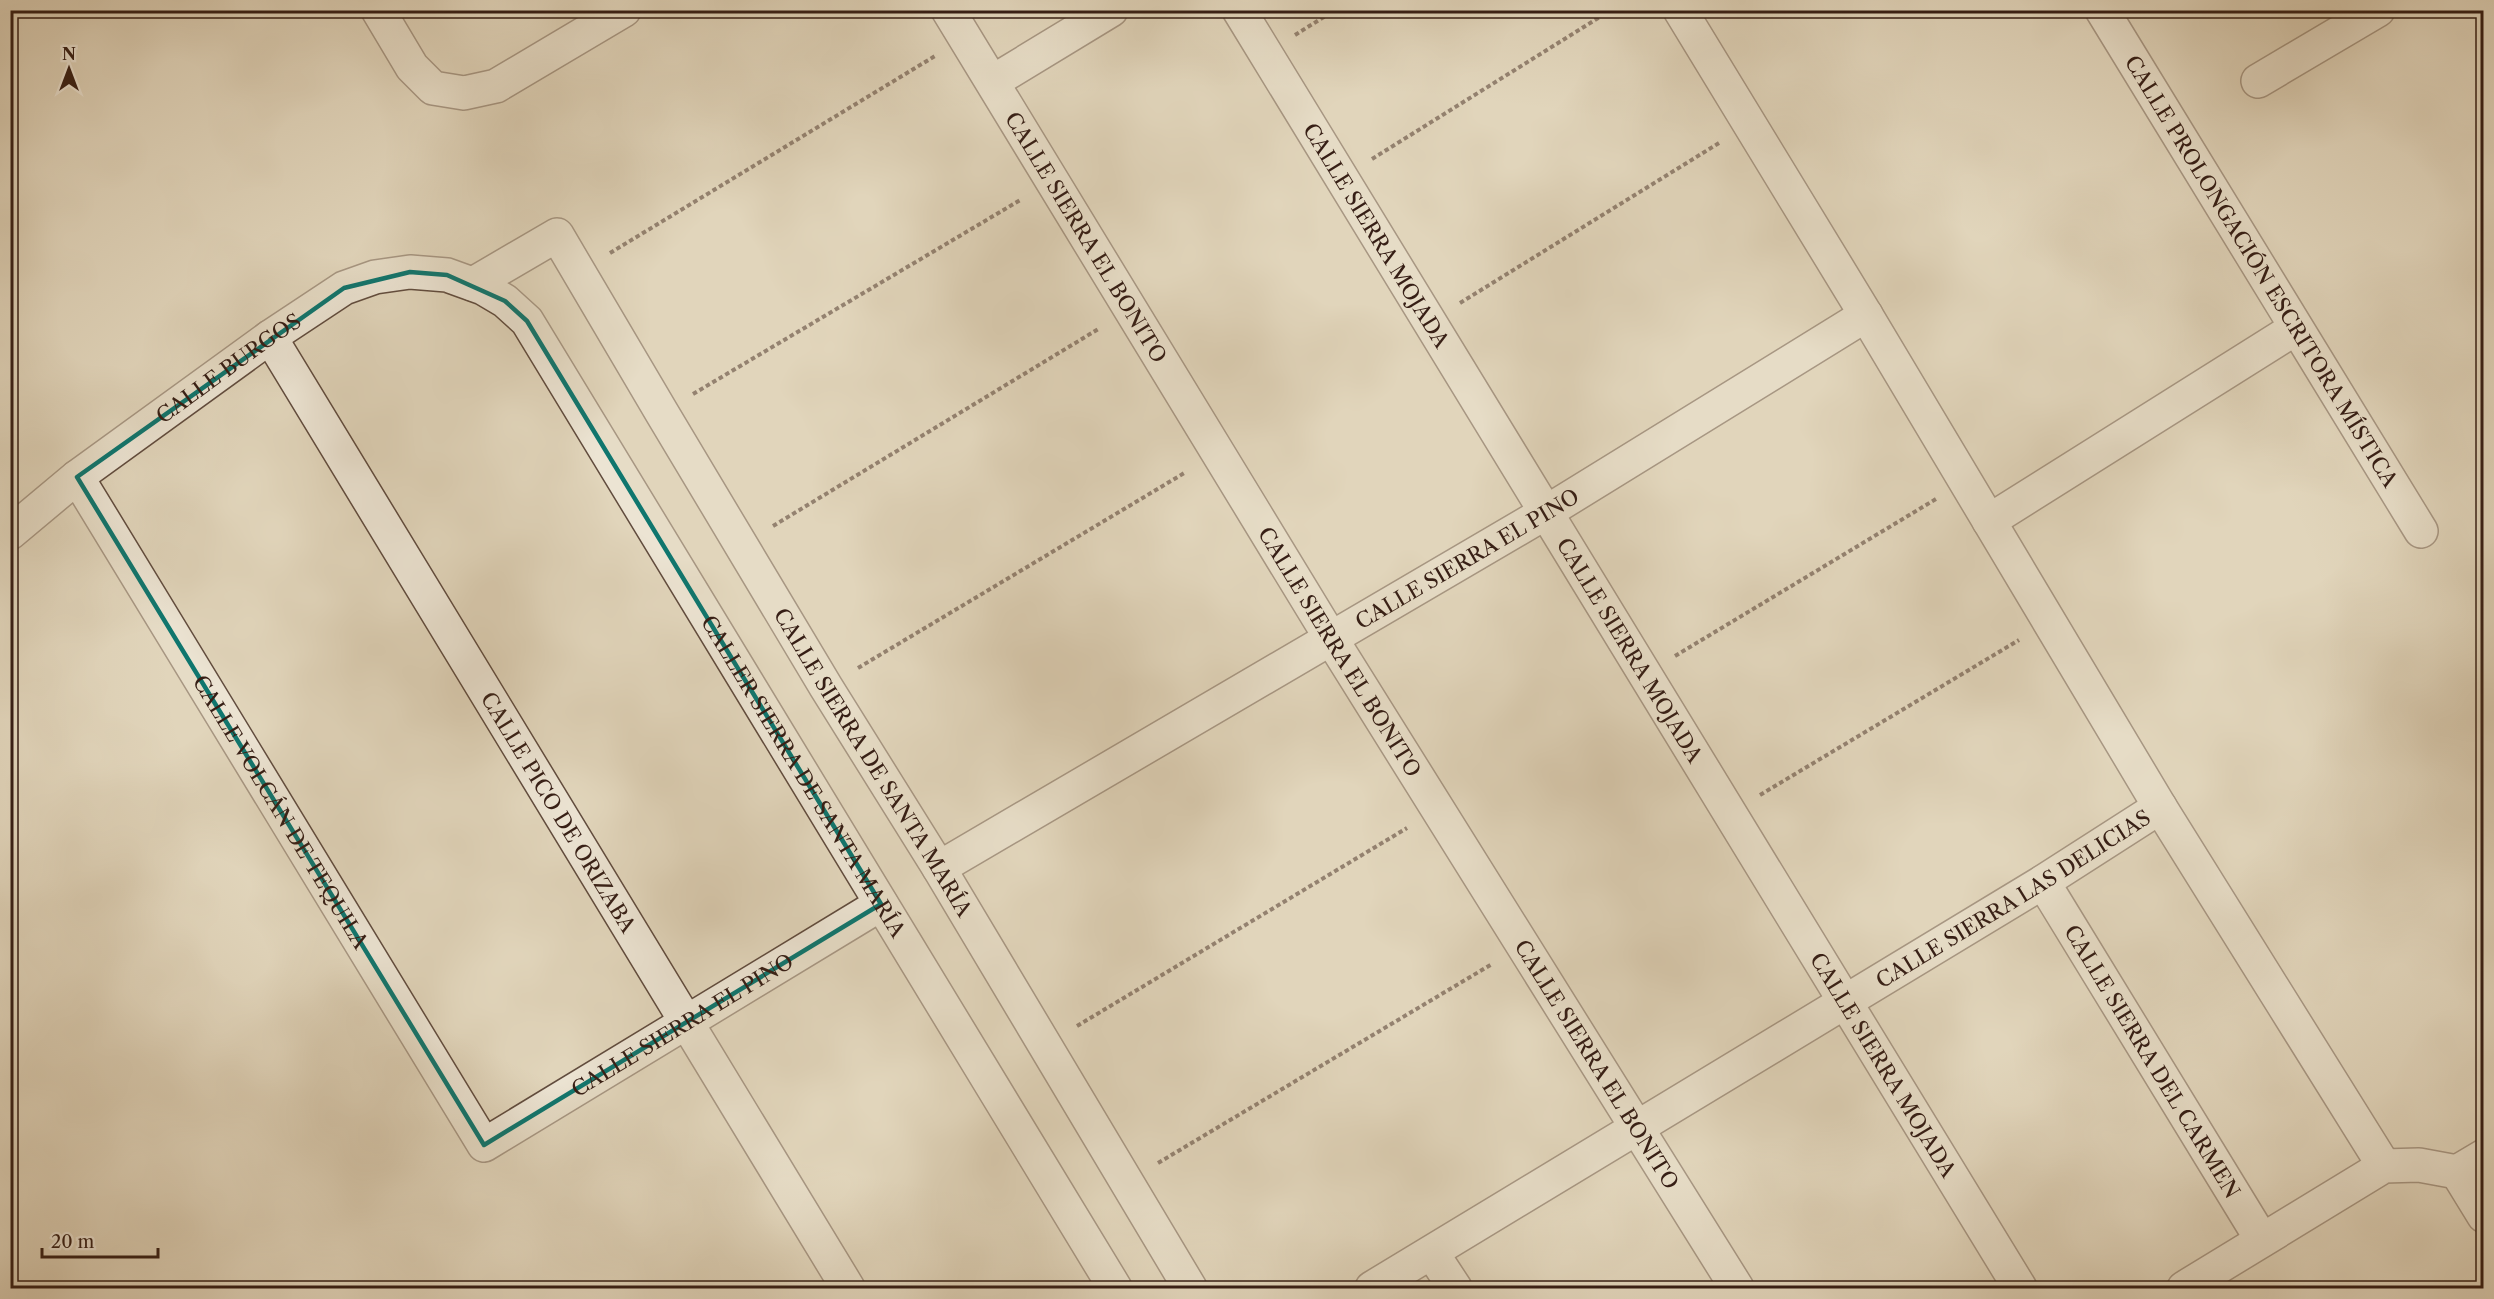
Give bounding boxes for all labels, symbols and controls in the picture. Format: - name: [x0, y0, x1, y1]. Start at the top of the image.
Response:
- north arrow: [39, 39, 99, 99]
- text: N: [62, 44, 76, 64]
- street label: CALLE PROLONGACIÓN ESCRITORA MÍSTICA: [2120, 51, 2404, 492]
- street label: CALLE SIERRA EL BONITO: [1001, 107, 1172, 367]
- street label: CALLE SIERRA MOJADA: [1299, 118, 1455, 353]
- street label: CALLE BURGOS: [151, 308, 306, 428]
- street label: CALLE SIERRA EL PINO: [1351, 483, 1583, 634]
- street label: CALLE SIERRA EL BONITO: [1253, 522, 1427, 781]
- street label: CALLE SIERRA MOJADA: [1552, 533, 1708, 767]
- street label: CALLE SIERRA DE SANTA MARÍA: [769, 603, 978, 921]
- street label: CALLER SIERRA DE SANTA MARÍA: [696, 611, 911, 942]
- street label: CALLE VOLCÁN DE TEQUILA: [188, 670, 374, 954]
- street label: CALLE PICO DE ORIZABA: [476, 687, 642, 937]
- street label: CALLE SIERRA LAS DELICIAS: [1871, 804, 2155, 993]
- street label: CALLE SIERRA DEL CARMEN: [2060, 920, 2246, 1202]
- street label: CALLE SIERRA EL BONITO: [1510, 935, 1684, 1193]
- street label: CALLE SIERRA EL PINO: [567, 948, 798, 1102]
- street label: CALLE SIERRA MOJADA: [1805, 948, 1962, 1182]
- scale bar: [42, 1221, 158, 1259]
- text: 20 m: [51, 1231, 95, 1253]

